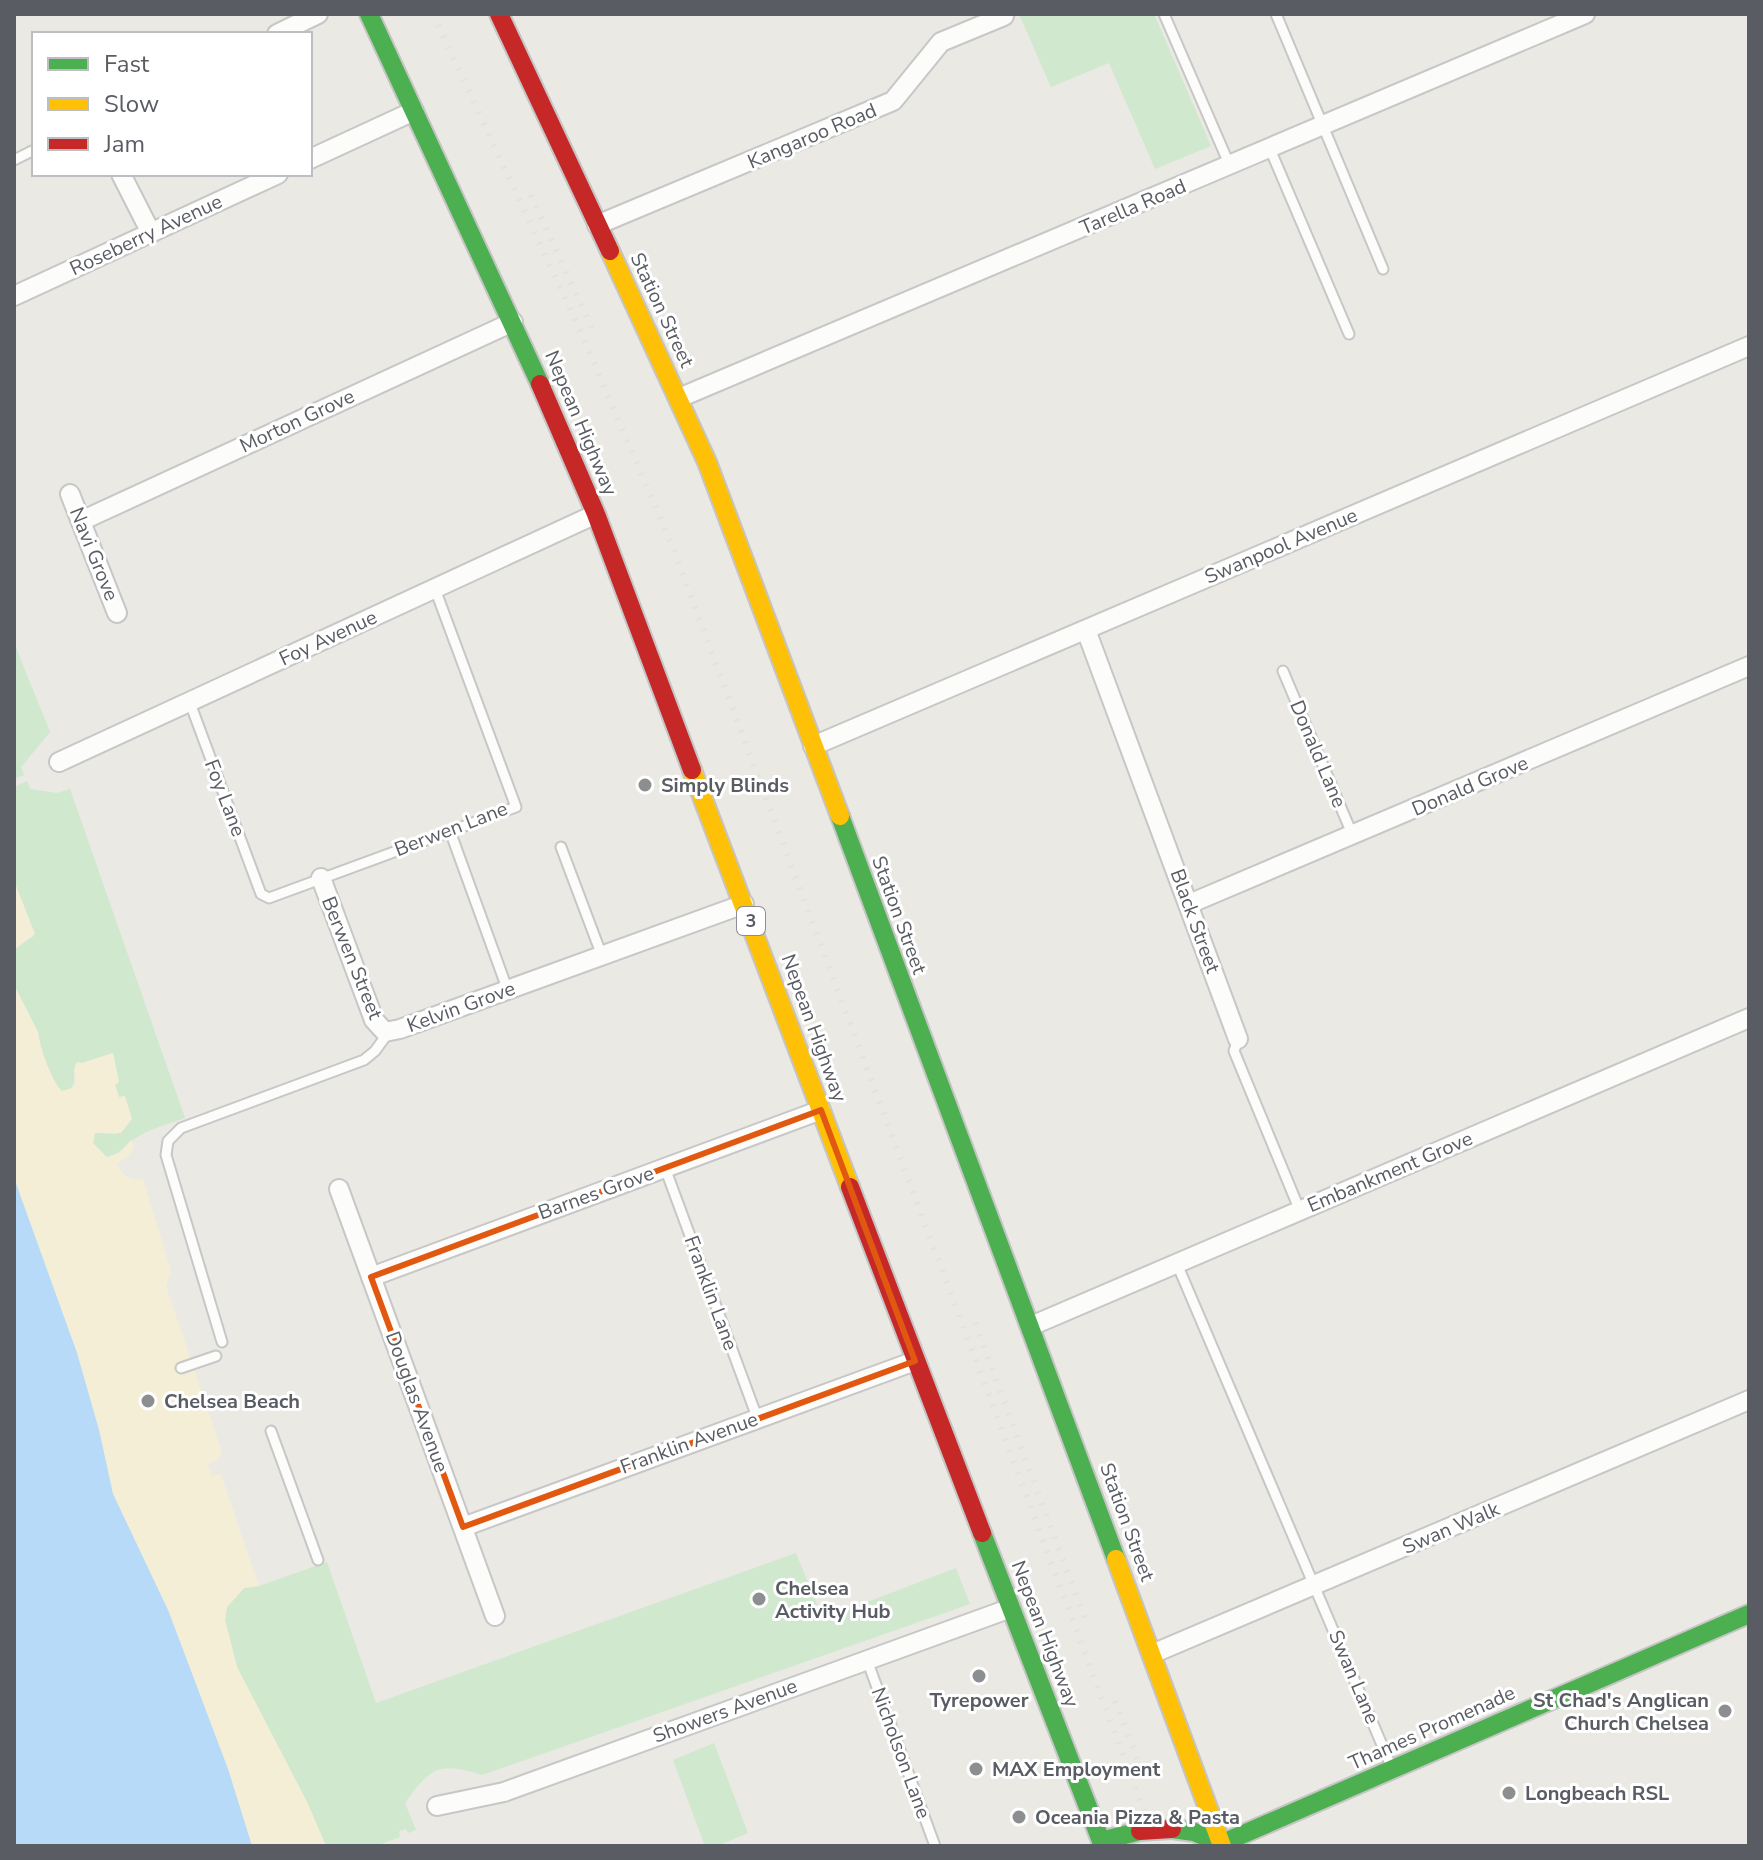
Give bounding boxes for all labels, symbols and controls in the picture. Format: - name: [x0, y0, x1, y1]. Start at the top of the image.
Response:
- legend: [32, 32, 312, 176]
- text: Fast: [104, 48, 150, 80]
- text: Slow: [104, 88, 159, 120]
- street label: Kangaroo Road: [743, 97, 881, 175]
- text: Jam: [103, 128, 145, 160]
- street label: Tarella Road: [1076, 173, 1190, 241]
- street label: Roseberry Avenue: [65, 188, 227, 282]
- street label: Station Street: [624, 248, 701, 373]
- street label: Nepean Highway: [538, 346, 624, 500]
- street label: Morton Grove: [235, 383, 359, 459]
- street label: Swanpool Avenue: [1200, 502, 1362, 590]
- street label: Navi Grove: [63, 503, 125, 605]
- street label: Foy Avenue: [275, 604, 381, 672]
- street label: Donald Lane: [1283, 696, 1353, 812]
- street label: Donald Grove: [1408, 749, 1532, 823]
- street label: Foy Lane: [198, 756, 252, 840]
- place label: Simply Blinds: [661, 772, 789, 799]
- marker: Simply Blinds: [636, 776, 654, 794]
- street label: Berwen Lane: [391, 795, 511, 863]
- street label: Station Street: [865, 852, 933, 979]
- street label: Black Street: [1164, 865, 1227, 978]
- street label: Berwen Street: [315, 893, 389, 1024]
- road number: 3: [737, 907, 765, 935]
- street label: Nepean Highway: [775, 951, 853, 1106]
- street label: Kelvin Grove: [403, 975, 519, 1039]
- street label: Embankment Grove: [1303, 1125, 1477, 1219]
- street label: Barnes Grove: [534, 1160, 658, 1226]
- street label: Franklin Lane: [678, 1232, 744, 1354]
- street label: Douglas Avenue: [379, 1328, 455, 1476]
- place label: Chelsea Beach: [164, 1388, 300, 1415]
- marker: Chelsea Beach: [139, 1392, 157, 1410]
- street label: Franklin Avenue: [616, 1406, 762, 1480]
- street label: Station Street: [1093, 1459, 1161, 1586]
- street label: Swan Walk: [1398, 1495, 1505, 1561]
- street label: Nepean Highway: [1005, 1557, 1086, 1712]
- place label: Chelsea Activity Hub: [775, 1575, 890, 1625]
- marker: Chelsea Activity Hub: [750, 1590, 768, 1608]
- street label: Swan Lane: [1322, 1626, 1386, 1728]
- marker: Tyrepower: [970, 1667, 988, 1685]
- street label: Showers Avenue: [649, 1672, 801, 1750]
- street label: Thames Promenade: [1345, 1679, 1519, 1777]
- street label: Nicholson Lane: [865, 1684, 937, 1822]
- place label: Tyrepower: [929, 1687, 1029, 1714]
- place label: St Chad's Anglican Church Chelsea: [1533, 1687, 1709, 1737]
- marker: St Chad's Anglican Church Chelsea: [1716, 1702, 1734, 1720]
- place label: MAX Employment: [992, 1756, 1160, 1783]
- marker: MAX Employment: [967, 1760, 985, 1778]
- place label: Longbeach RSL: [1525, 1780, 1669, 1807]
- marker: Longbeach RSL: [1500, 1784, 1518, 1802]
- place label: Oceania Pizza & Pasta: [1035, 1804, 1240, 1831]
- marker: Oceania Pizza & Pasta: [1010, 1808, 1028, 1826]

